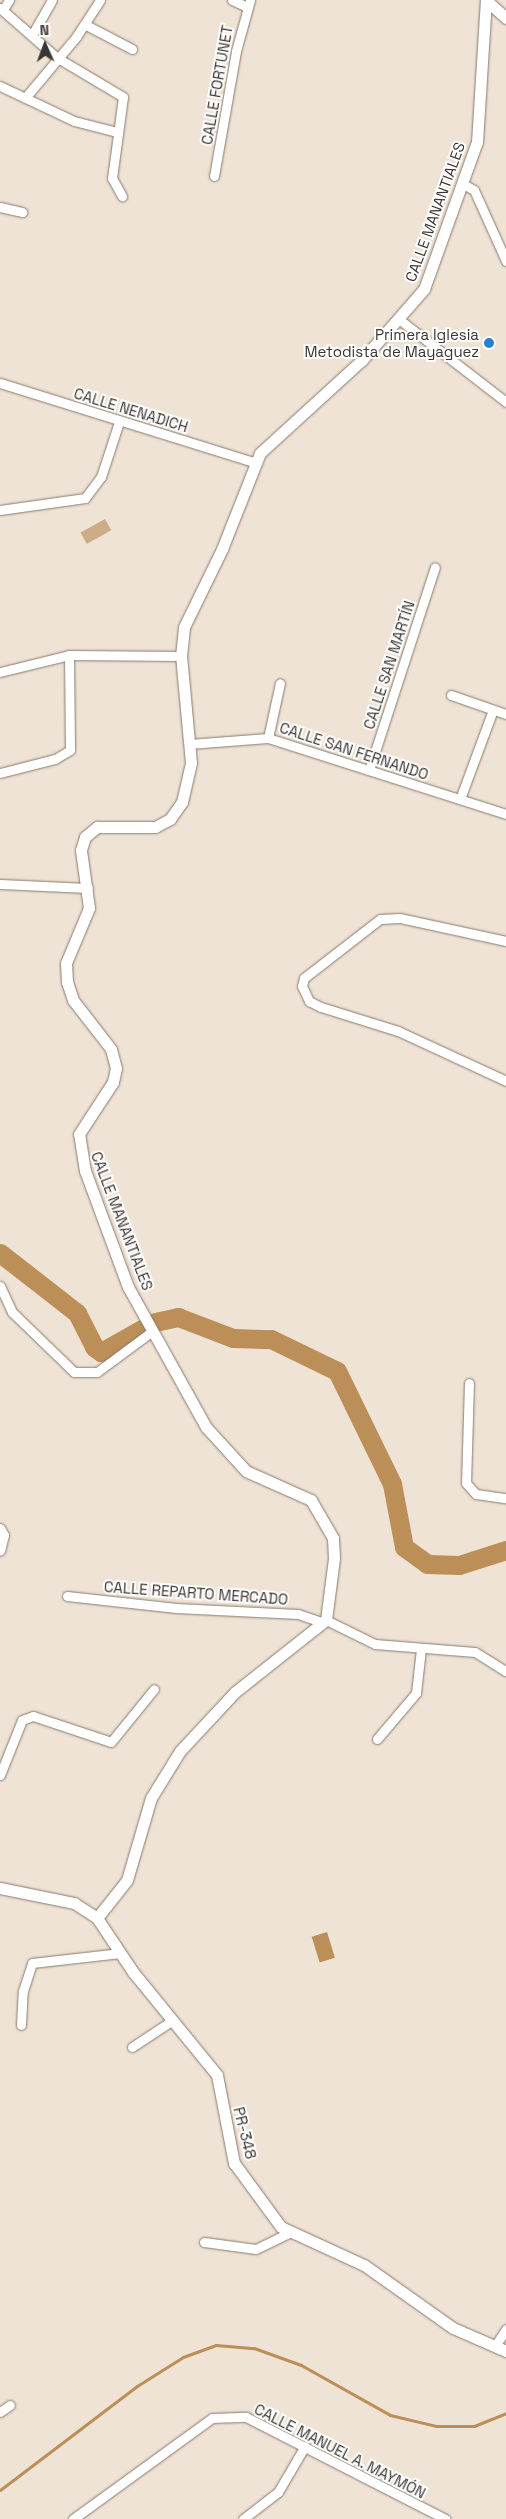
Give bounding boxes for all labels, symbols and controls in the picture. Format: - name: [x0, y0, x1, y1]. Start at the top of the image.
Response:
- north arrow: [20, 20, 70, 70]
- text: N: [39, 21, 49, 39]
- street label: CALLE FORTUNET: [198, 24, 236, 146]
- street label: CALLE MANANTIALES: [401, 140, 469, 284]
- place label: Primera Iglesia Metodista de Mayaguez: [304, 325, 479, 360]
- marker: Primera Iglesia Metodista de Mayaguez: [483, 337, 495, 349]
- street label: CALLE NENADICH: [72, 384, 190, 436]
- street label: CALLE SAN MARTÍN: [360, 598, 418, 732]
- street label: CALLE SAN FERNANDO: [277, 718, 431, 784]
- street label: CALLE MANANTIALES: [87, 1149, 157, 1293]
- street label: CALLE REPARTO MERCADO: [103, 1578, 289, 1608]
- street label: PR-348: [230, 2105, 260, 2161]
- street label: CALLE MANUEL A. MAYMÓN: [251, 2400, 429, 2502]

